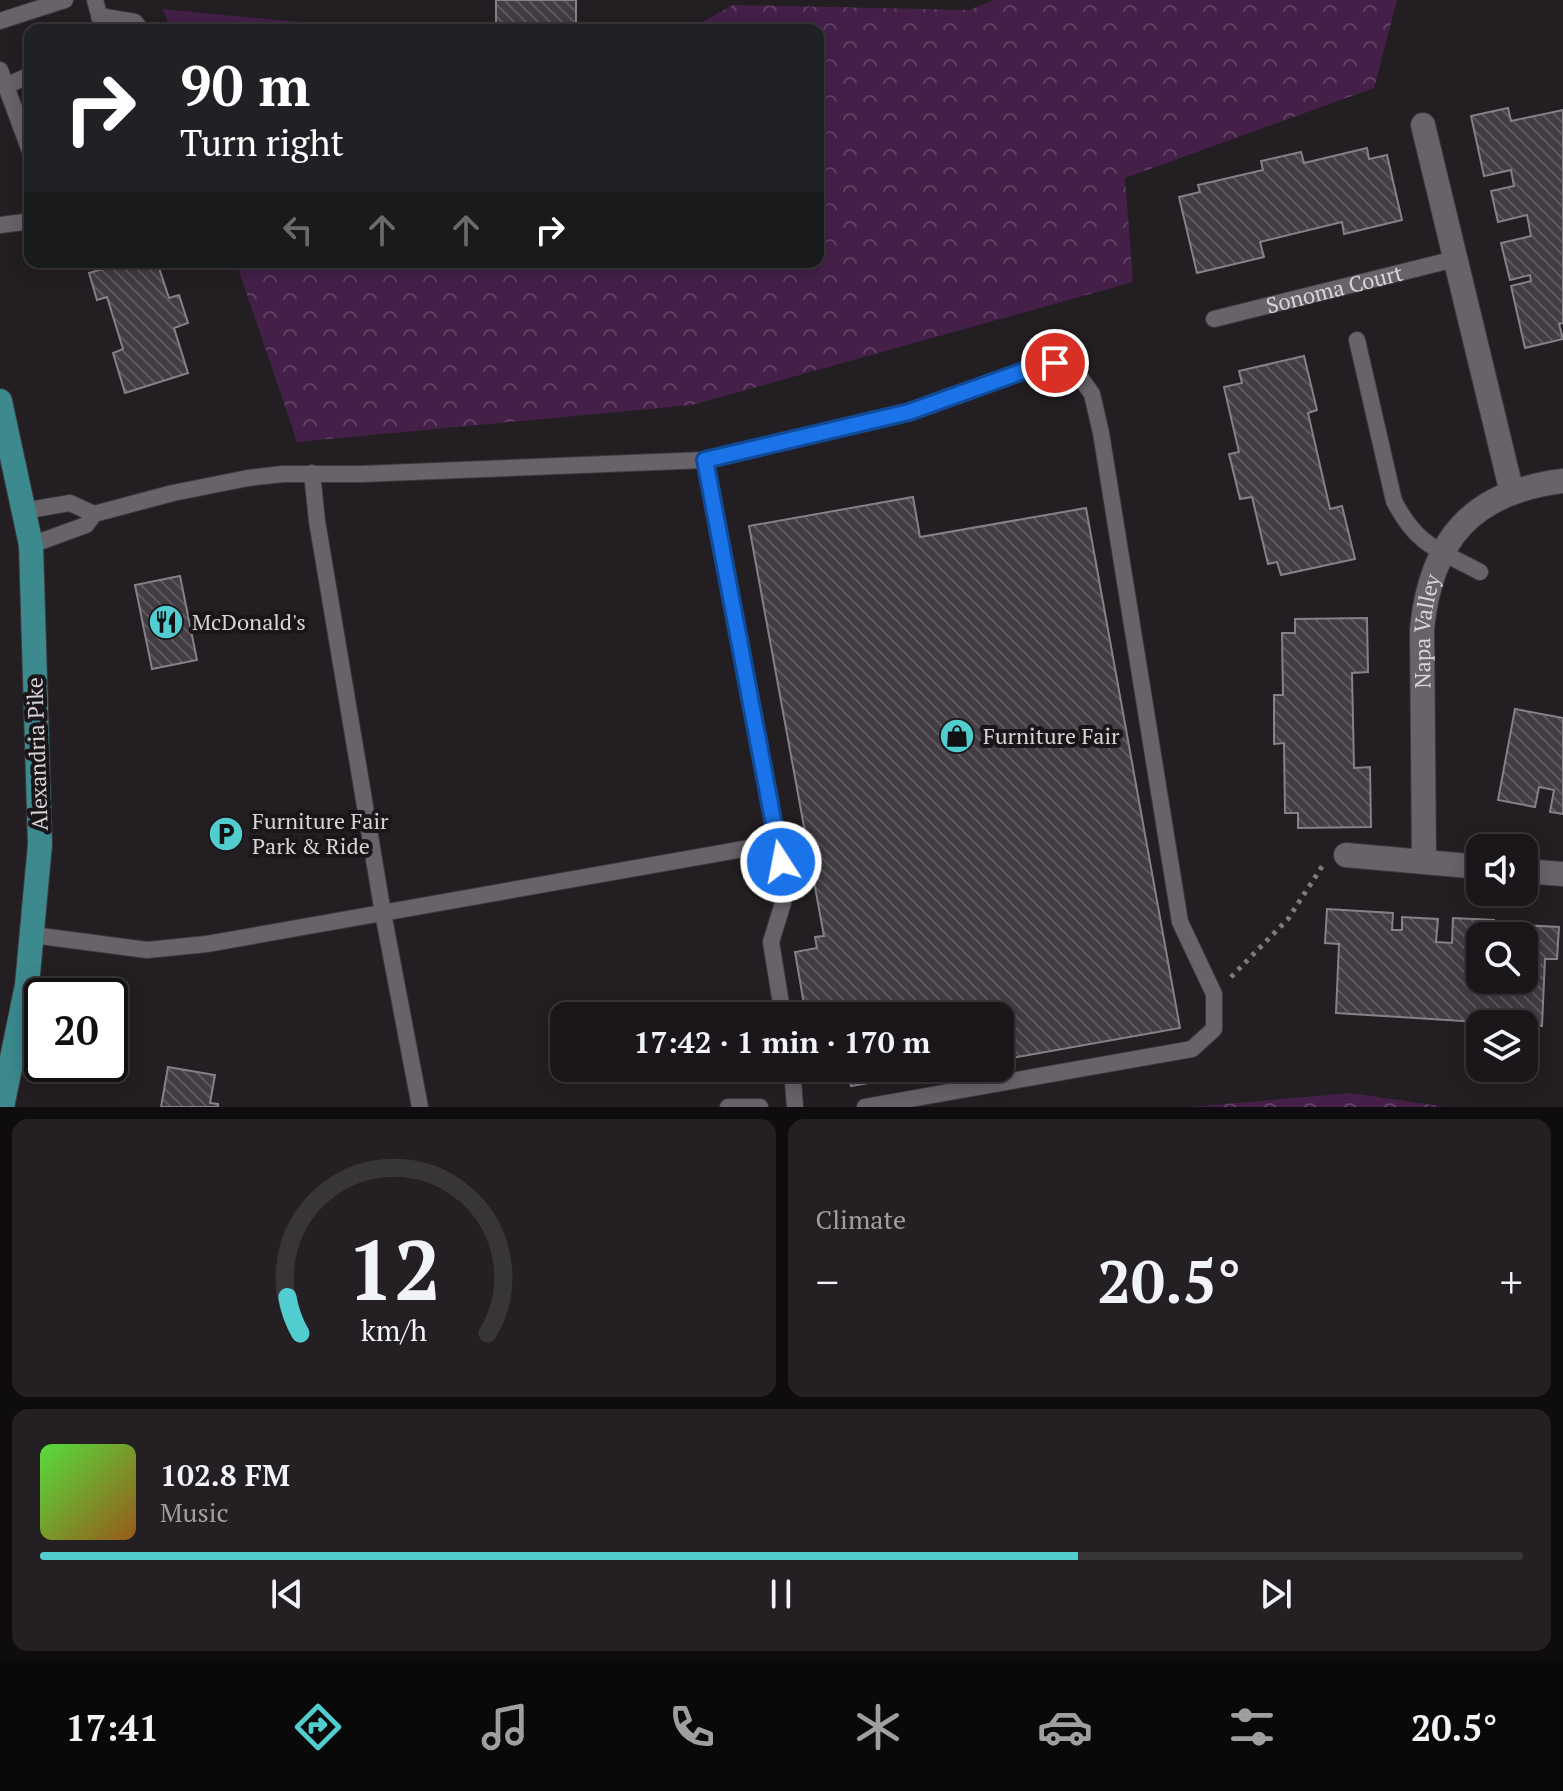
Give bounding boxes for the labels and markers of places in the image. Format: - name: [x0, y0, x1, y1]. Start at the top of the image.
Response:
- pin: [1021, 329, 1089, 397]
- restaurant icon: McDonald's: [147, 603, 185, 641]
- place label: McDonald's: [192, 607, 306, 636]
- shop icon: Furniture Fair: [938, 717, 976, 755]
- place label: Furniture Fair: [983, 721, 1120, 750]
- place label: Furniture Fair Park & Ride: [252, 806, 389, 860]
- parking icon: Furniture Fair Park & Ride: [207, 815, 245, 853]

